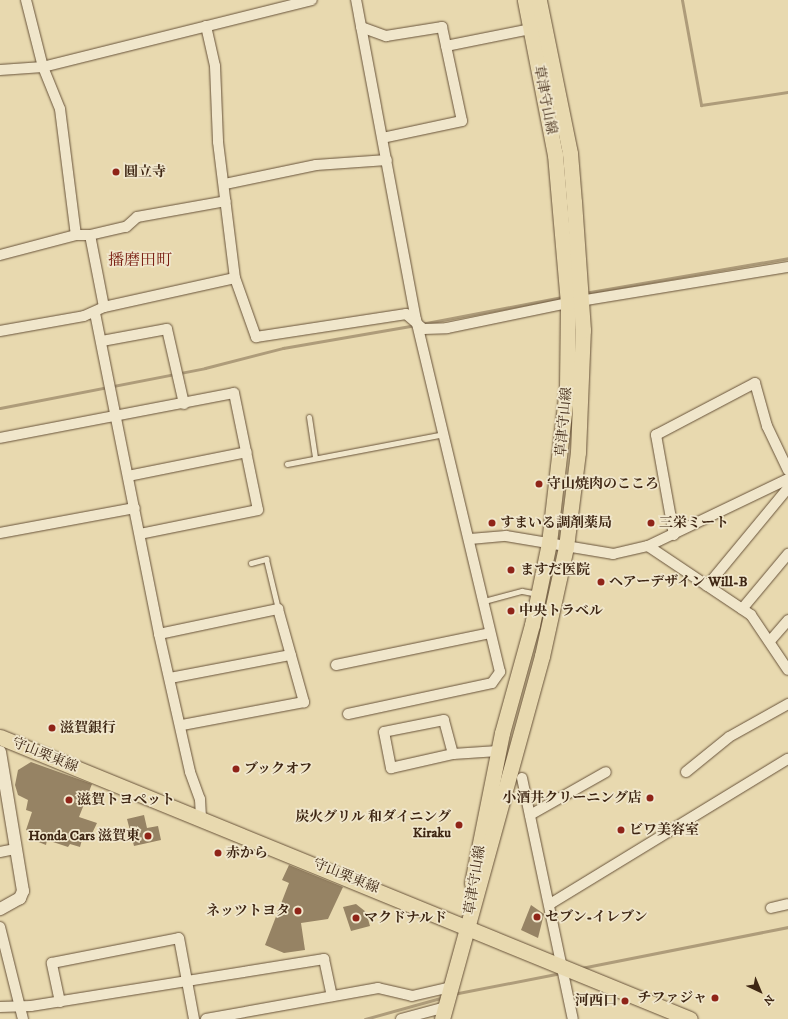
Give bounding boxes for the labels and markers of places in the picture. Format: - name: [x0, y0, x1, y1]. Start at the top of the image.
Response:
- place label: 圓立寺: [124, 164, 166, 180]
- marker: 圓立寺: [111, 167, 121, 177]
- place label: 守山焼肉のこころ: [547, 476, 659, 492]
- marker: 守山焼肉のこころ: [534, 479, 544, 489]
- place label: すまいる調剤薬局: [500, 515, 612, 531]
- place label: 三栄ミート: [659, 515, 729, 531]
- marker: すまいる調剤薬局: [487, 518, 497, 528]
- marker: 三栄ミート: [646, 518, 656, 528]
- place label: ますだ医院: [520, 562, 590, 578]
- marker: ますだ医院: [505, 564, 517, 576]
- place label: ヘアーデザイン Will-B: [609, 574, 749, 590]
- marker: ヘアーデザイン Will-B: [596, 577, 606, 587]
- place label: 中央トラベル: [519, 603, 603, 619]
- marker: 中央トラベル: [506, 606, 516, 616]
- place label: 滋賀銀行: [60, 720, 116, 736]
- marker: 滋賀銀行: [47, 723, 57, 733]
- place label: ブックオフ: [244, 761, 314, 777]
- marker: ブックオフ: [231, 764, 241, 774]
- place label: 小酒井クリーニング店: [502, 790, 642, 806]
- place label: 滋賀トヨペット: [77, 792, 175, 808]
- marker: 小酒井クリーニング店: [645, 793, 655, 803]
- marker: 滋賀トヨペット: [64, 795, 74, 805]
- place label: 炭火グリル 和ダイニング Kiraku: [294, 809, 451, 842]
- marker: 炭火グリル 和ダイニング Kiraku: [454, 820, 464, 830]
- place label: ビワ美容室: [629, 822, 699, 838]
- marker: ビワ美容室: [616, 825, 626, 835]
- place label: Honda Cars 滋賀東: [28, 828, 140, 844]
- marker: Honda Cars 滋賀東: [143, 831, 153, 841]
- place label: 赤から: [226, 845, 268, 861]
- marker: 赤から: [213, 848, 223, 858]
- place label: ネッツトヨタ: [206, 903, 290, 919]
- marker: ネッツトヨタ: [293, 906, 303, 916]
- place label: セブン-イレブン: [545, 909, 649, 925]
- place label: マクドナルド: [364, 910, 448, 926]
- marker: セブン-イレブン: [532, 912, 542, 922]
- marker: マクドナルド: [351, 913, 361, 923]
- place label: チファジャ: [637, 990, 707, 1006]
- place label: 河西口: [575, 993, 617, 1009]
- marker: チファジャ: [710, 993, 720, 1003]
- marker: 河西口: [620, 996, 630, 1006]

